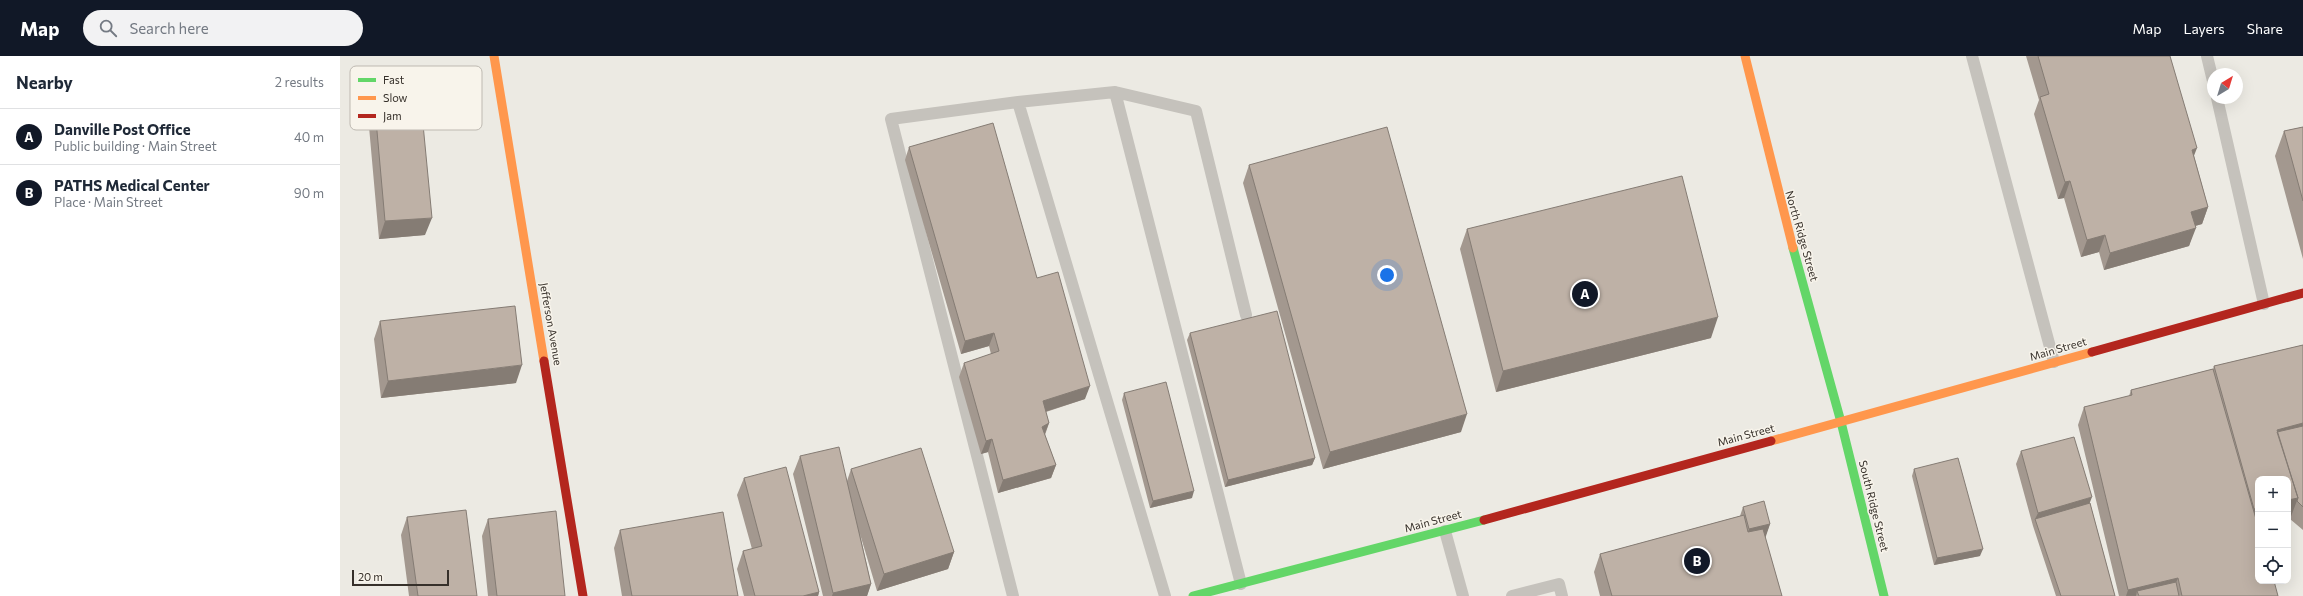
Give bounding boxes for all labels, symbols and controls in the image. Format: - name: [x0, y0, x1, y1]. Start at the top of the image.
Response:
- search box: [83, 10, 363, 46]
- text: Map: [20, 17, 59, 40]
- icon: search: [97, 17, 119, 39]
- text: Search here: [129, 19, 209, 37]
- text: Map: [2133, 20, 2161, 37]
- text: Layers: [2183, 20, 2225, 37]
- text: Share: [2247, 20, 2283, 37]
- legend: [350, 66, 482, 130]
- north arrow: [2207, 68, 2243, 104]
- text: Nearby: [16, 72, 73, 93]
- text: Fast: [383, 73, 405, 86]
- text: 2 results: [275, 74, 324, 90]
- text: Slow: [383, 91, 408, 104]
- text: Jam: [383, 109, 402, 123]
- text: Danville Post Office: [54, 120, 191, 138]
- text: A: [24, 129, 34, 145]
- text: 40 m: [294, 129, 324, 145]
- text: Public building · Main Street: [54, 138, 217, 154]
- text: PATHS Medical Center: [54, 176, 210, 194]
- text: B: [25, 185, 33, 201]
- text: 90 m: [294, 185, 324, 201]
- street label: North Ridge Street: [1783, 189, 1822, 283]
- text: Place · Main Street: [54, 194, 163, 210]
- your location: [1377, 265, 1397, 285]
- pin: A: [1572, 279, 1598, 309]
- street label: Jefferson Avenue: [537, 282, 565, 367]
- street label: Main Street: [2028, 334, 2088, 363]
- street label: Main Street: [1716, 421, 1776, 448]
- street label: South Ridge Street: [1857, 459, 1892, 553]
- map controls: [2255, 476, 2291, 584]
- button: +: [2255, 476, 2291, 512]
- street label: Main Street: [1403, 507, 1463, 534]
- button: −: [2255, 512, 2291, 548]
- pin: B: [1684, 546, 1710, 576]
- button: locate: [2255, 548, 2291, 584]
- scale bar: [352, 568, 449, 587]
- text: 20 m: [358, 570, 383, 583]

